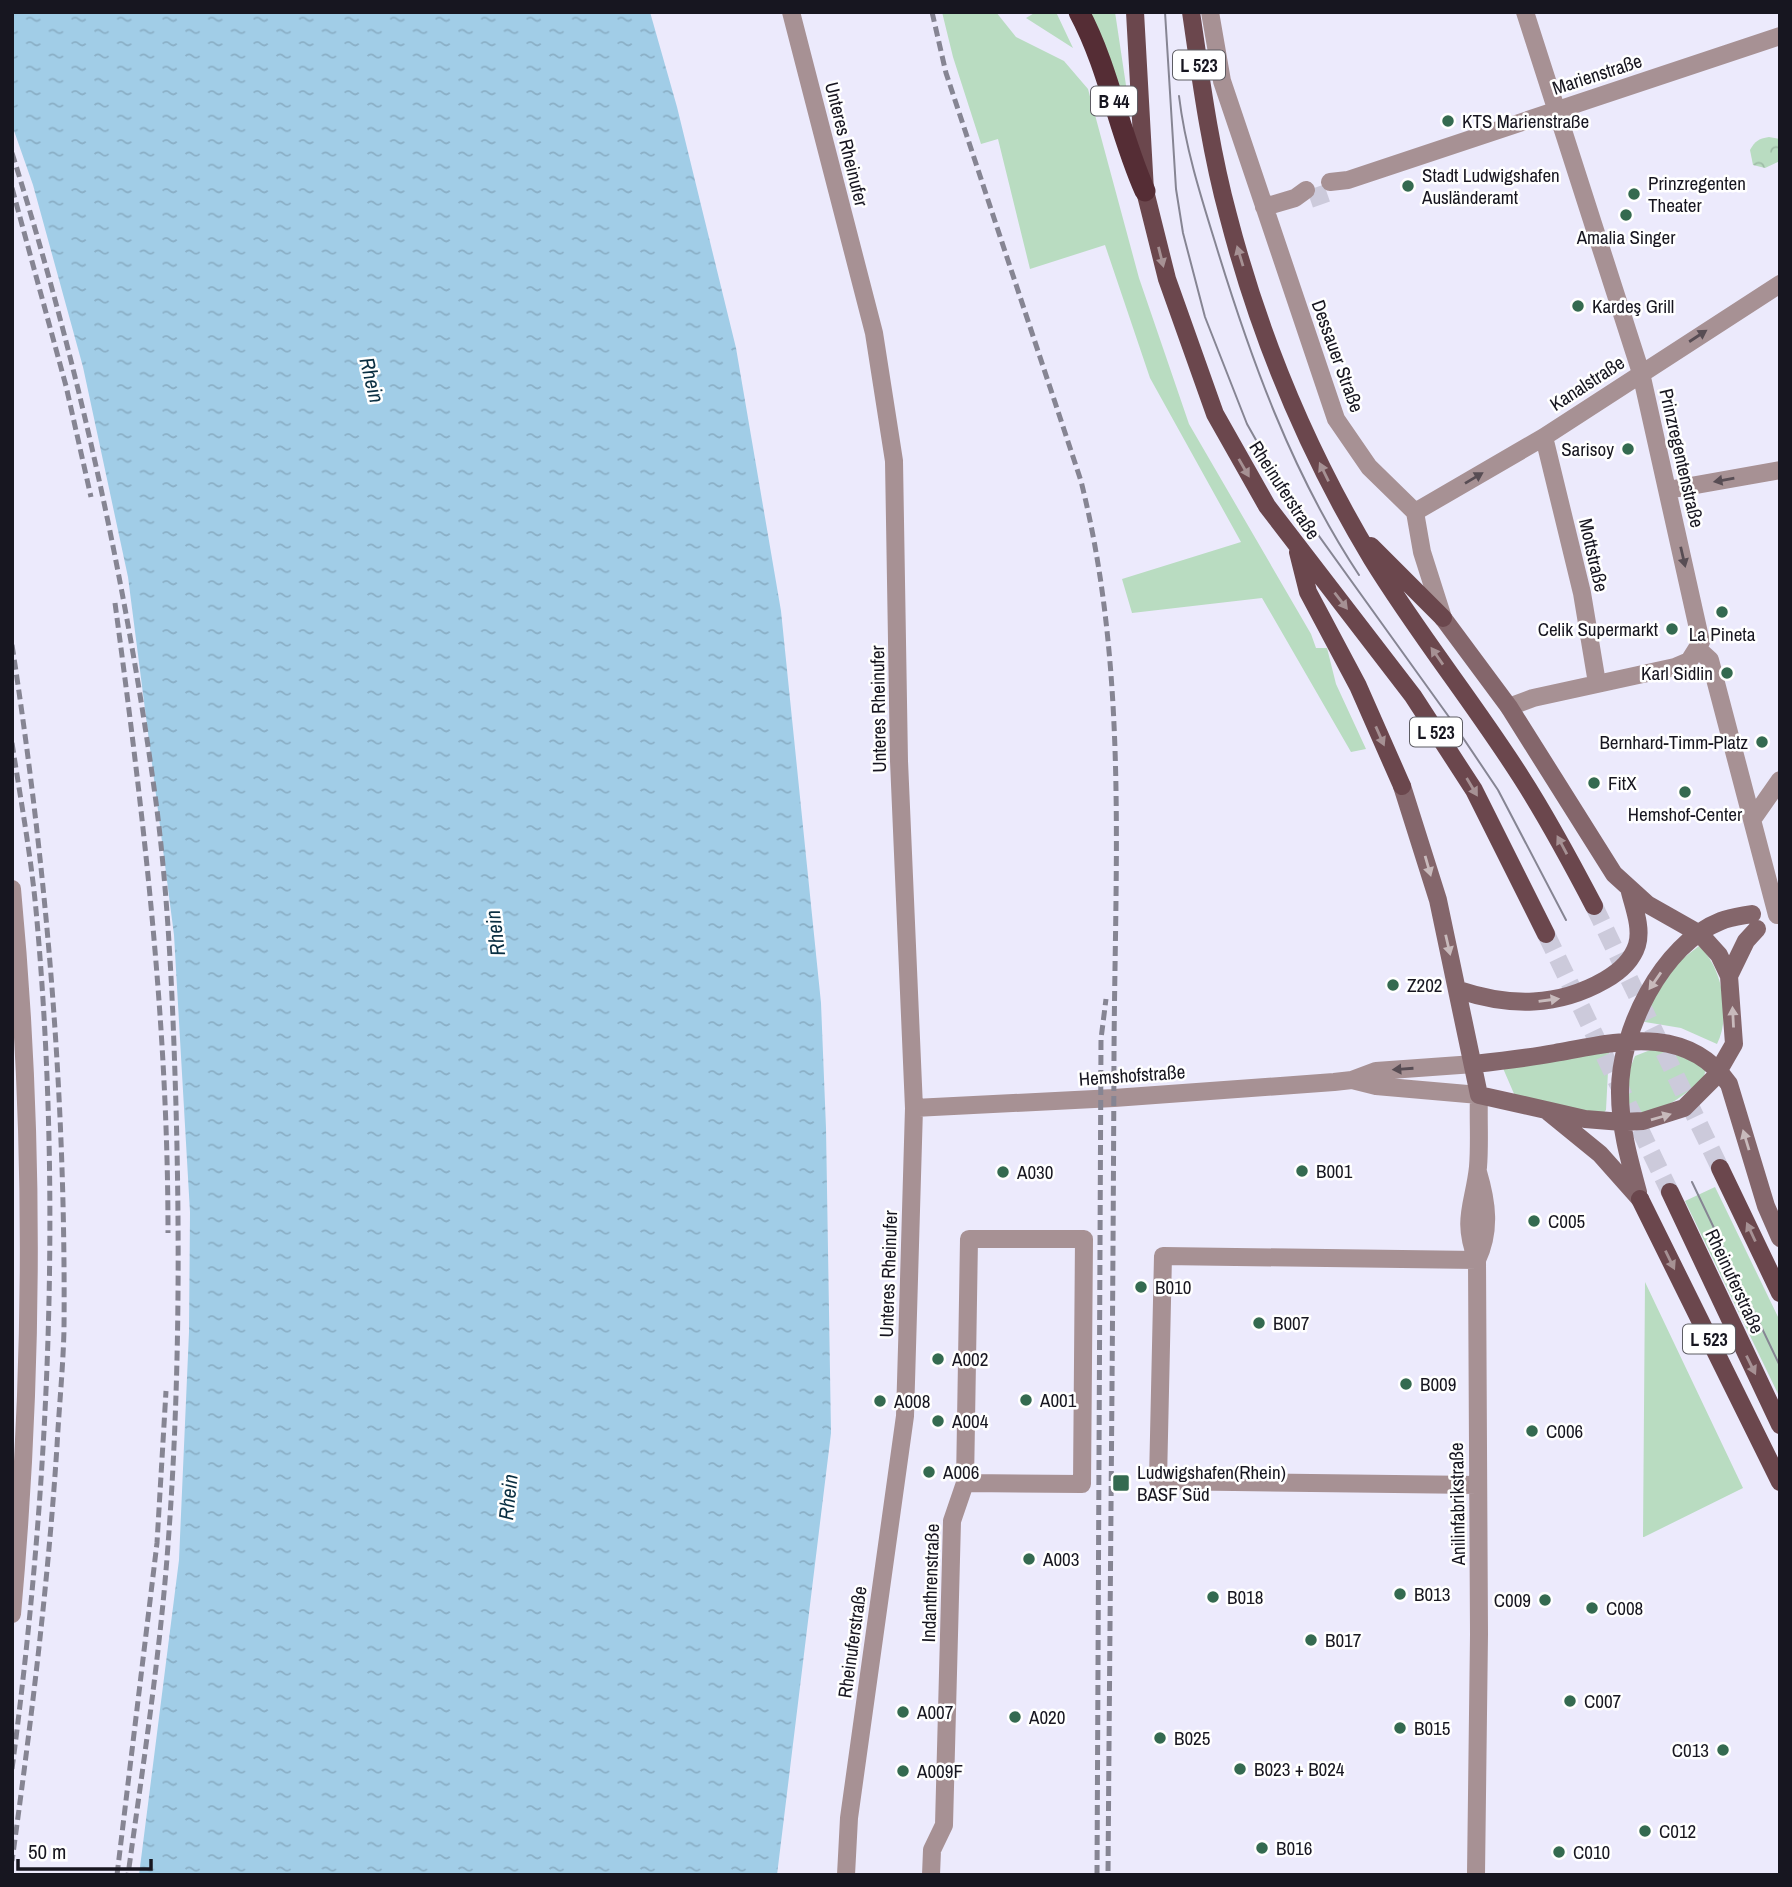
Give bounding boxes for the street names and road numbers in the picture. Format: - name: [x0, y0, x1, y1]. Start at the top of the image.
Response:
- street label: Marienstraße: [1549, 47, 1645, 101]
- road number: L 523: [1173, 51, 1225, 80]
- street label: Unteres Rheinufer: [819, 79, 875, 210]
- road number: B 44: [1091, 86, 1137, 116]
- street label: Dessauer Straße: [1306, 296, 1370, 416]
- street label: Kanalstraße: [1545, 349, 1629, 417]
- street label: Prinzregentenstraße: [1653, 386, 1711, 530]
- street label: Rheinuferstraße: [1243, 436, 1327, 544]
- street label: Mottstraße: [1573, 516, 1615, 594]
- street label: Unteres Rheinufer: [864, 644, 892, 773]
- road number: L 523: [1410, 718, 1462, 746]
- street label: Hemshofstraße: [1078, 1058, 1186, 1092]
- street label: Unteres Rheinufer: [873, 1209, 903, 1338]
- street label: Rheinuferstraße: [1699, 1224, 1771, 1338]
- road number: L 523: [1683, 1324, 1735, 1354]
- street label: Anilinfabrikstraße: [1443, 1442, 1471, 1567]
- street label: Indanthrenstraße: [915, 1523, 945, 1643]
- street label: Rheinuferstraße: [831, 1584, 873, 1700]

